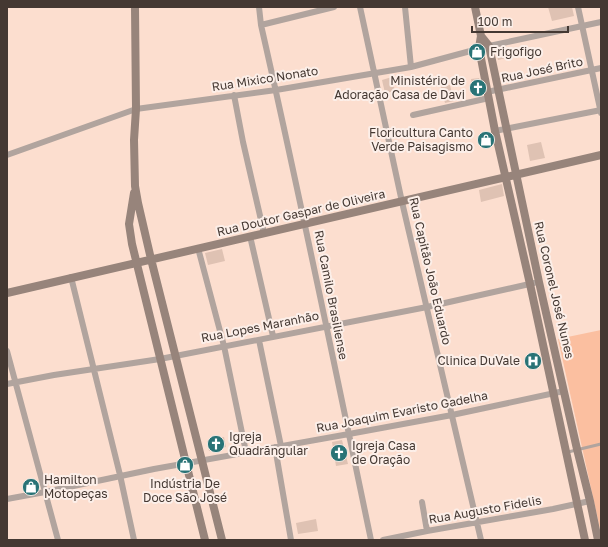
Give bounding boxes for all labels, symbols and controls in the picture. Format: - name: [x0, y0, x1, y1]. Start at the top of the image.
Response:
- scale bar: [472, 8, 568, 34]
- text: 100 m: [478, 14, 512, 29]
- shop icon: Frigofigo: [467, 42, 487, 62]
- place label: Frigofigo: [490, 44, 542, 59]
- street label: Rua José Brito: [500, 54, 584, 85]
- street label: Rua Mixico Nonato: [211, 63, 319, 94]
- place label: Ministério de Adoração Casa de Davi: [334, 73, 465, 102]
- church icon: Ministério de Adoração Casa de Davi: [468, 78, 488, 98]
- place label: Floricultura Canto Verde Paisagismo: [369, 125, 473, 154]
- shop icon: Floricultura Canto Verde Paisagismo: [476, 130, 496, 150]
- street label: Rua Doutor Gaspar de Oliveira: [215, 186, 386, 239]
- street label: Rua Capitão João Eduardo: [406, 196, 455, 346]
- street label: Rua Coronel José Nunes: [531, 220, 578, 360]
- street label: Rua Camilo Brasiliense: [312, 229, 351, 361]
- street label: Rua Lopes Maranhão: [200, 308, 320, 345]
- hospital icon: Clinica DuVale: [523, 351, 543, 371]
- place label: Clinica DuVale: [437, 353, 520, 368]
- street label: Rua Joaquim Evaristo Gadelha: [315, 388, 489, 435]
- place label: Igreja Quadrãngular: [229, 429, 308, 458]
- church icon: Igreja Quadrãngular: [206, 434, 226, 454]
- place label: Igreja Casa de Oração: [352, 438, 416, 467]
- church icon: Igreja Casa de Oração: [329, 443, 349, 463]
- shop icon: Indústria De Doce São José: [175, 455, 195, 475]
- place label: Hamilton Motopeças: [44, 472, 108, 501]
- place label: Indústria De Doce São José: [143, 476, 227, 505]
- shop icon: Hamilton Motopeças: [21, 477, 41, 497]
- street label: Rua Augusto Fidelis: [427, 492, 542, 527]

